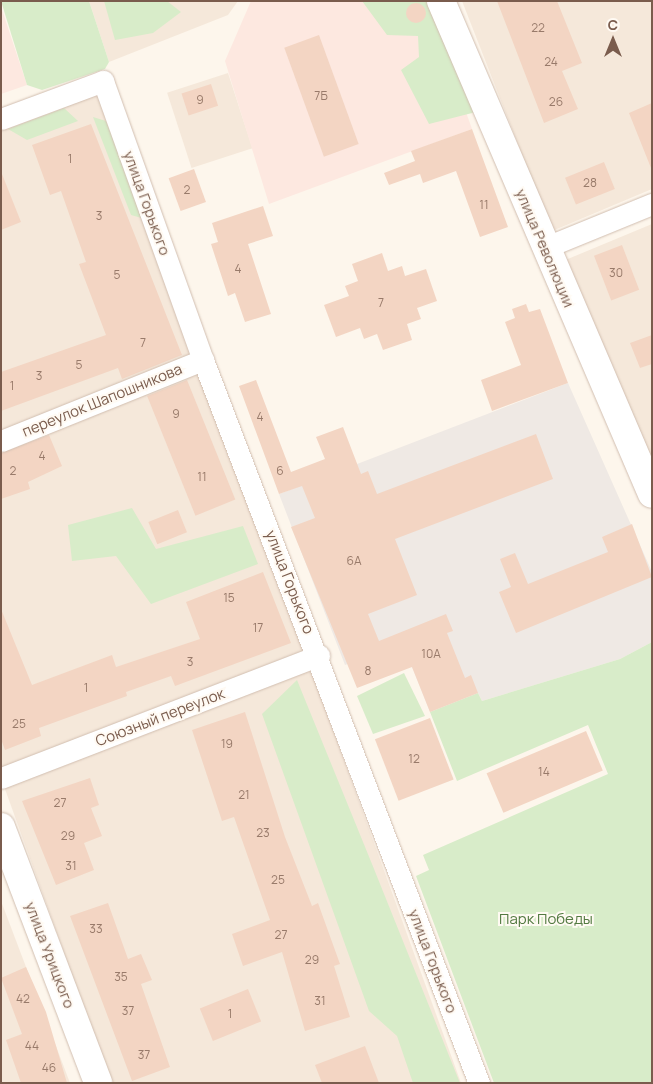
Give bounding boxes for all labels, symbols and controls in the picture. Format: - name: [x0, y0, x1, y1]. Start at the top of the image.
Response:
- north arrow: [588, 15, 638, 65]
- text: С: [608, 15, 618, 34]
- house number: 22: [531, 21, 545, 35]
- house number: 24: [544, 55, 558, 69]
- house number: 7Б: [314, 89, 328, 103]
- house number: 9: [196, 93, 204, 107]
- house number: 26: [549, 95, 563, 109]
- street label: улица Горького: [120, 148, 174, 258]
- house number: 1: [68, 152, 72, 166]
- house number: 28: [583, 176, 597, 190]
- house number: 2: [184, 183, 190, 197]
- street label: улица Революции: [512, 186, 578, 310]
- house number: 11: [479, 198, 489, 212]
- house number: 3: [96, 209, 102, 223]
- house number: 4: [234, 262, 242, 276]
- house number: 30: [609, 266, 623, 280]
- house number: 5: [114, 268, 120, 282]
- house number: 7: [378, 296, 384, 310]
- house number: 7: [140, 336, 146, 350]
- house number: 5: [76, 358, 82, 372]
- street label: переулок Шапошникова: [19, 360, 185, 440]
- house number: 3: [36, 369, 42, 383]
- house number: 1: [10, 379, 14, 393]
- house number: 9: [172, 407, 180, 421]
- house number: 4: [256, 410, 264, 424]
- house number: 4: [38, 449, 46, 463]
- house number: 2: [10, 464, 16, 478]
- house number: 6: [276, 464, 284, 478]
- house number: 11: [197, 470, 207, 484]
- street label: улица Горького: [262, 528, 318, 636]
- house number: 6А: [346, 554, 362, 568]
- house number: 15: [223, 591, 235, 605]
- house number: 17: [253, 621, 263, 635]
- house number: 10А: [421, 647, 441, 661]
- house number: 3: [187, 655, 193, 669]
- house number: 8: [365, 664, 371, 678]
- house number: 1: [84, 681, 88, 695]
- street label: Союзный переулок: [93, 684, 227, 750]
- house number: 25: [12, 717, 26, 731]
- house number: 19: [221, 737, 233, 751]
- house number: 12: [408, 752, 420, 766]
- house number: 14: [538, 765, 550, 779]
- house number: 21: [238, 788, 250, 802]
- house number: 27: [54, 796, 66, 810]
- house number: 23: [256, 826, 270, 840]
- house number: 29: [61, 829, 75, 843]
- house number: 31: [65, 859, 77, 873]
- house number: 25: [271, 873, 285, 887]
- street label: улица Урицкого: [21, 899, 79, 1011]
- street label: улица Горького: [405, 907, 461, 1015]
- park label: Парк Победы: [499, 910, 593, 928]
- house number: 33: [89, 922, 103, 936]
- house number: 27: [275, 928, 287, 942]
- house number: 29: [305, 953, 319, 967]
- house number: 35: [114, 970, 128, 984]
- house number: 42: [16, 992, 30, 1006]
- house number: 31: [314, 994, 326, 1008]
- house number: 37: [122, 1004, 134, 1018]
- house number: 1: [228, 1007, 232, 1021]
- house number: 44: [25, 1039, 39, 1053]
- house number: 37: [138, 1048, 150, 1062]
- house number: 46: [42, 1061, 56, 1075]

